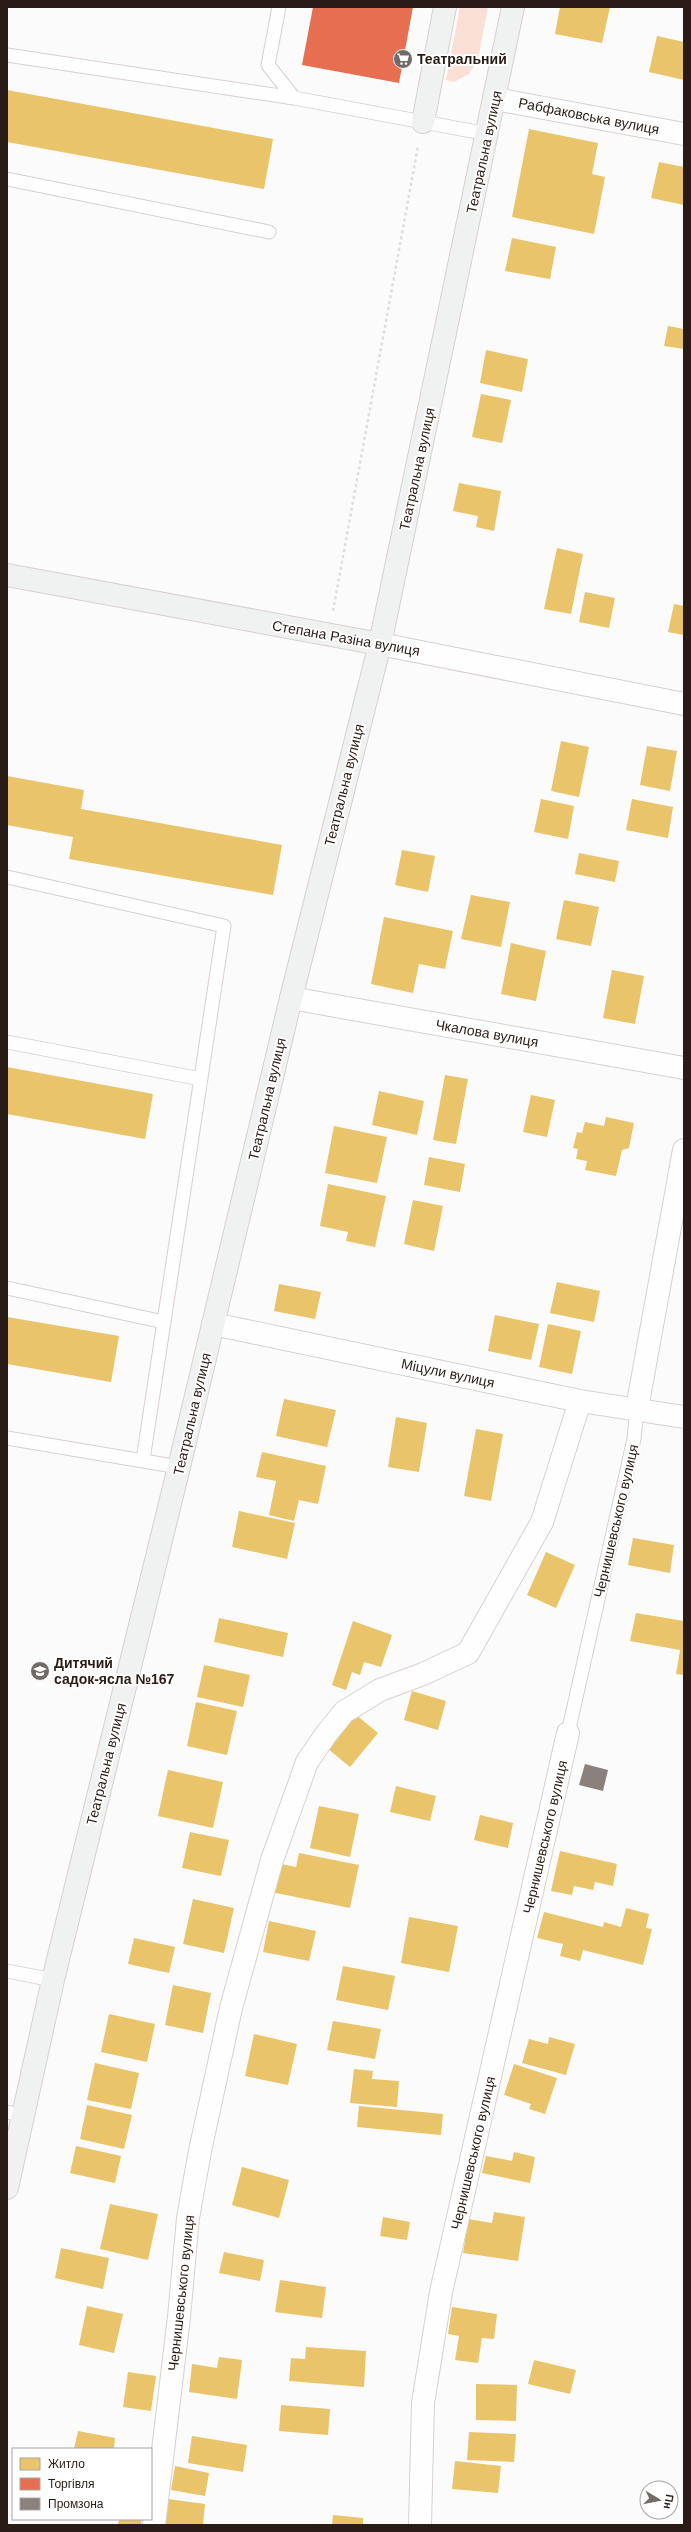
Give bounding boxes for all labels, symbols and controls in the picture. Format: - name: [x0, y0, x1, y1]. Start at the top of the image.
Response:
- supermarket icon: Театральний: [392, 48, 414, 70]
- place label: Театральний: [417, 51, 507, 67]
- street label: Театральна вулиця: [463, 89, 505, 215]
- street label: Рабфаковська вулиця: [517, 95, 661, 137]
- street label: Театральна вулиця: [396, 406, 438, 532]
- street label: Степана Разіна вулиця: [271, 617, 421, 659]
- street label: Театральна вулиця: [321, 722, 367, 848]
- street label: Чкалова вулиця: [434, 1016, 540, 1050]
- street label: Театральна вулиця: [245, 1036, 289, 1162]
- street label: Театральна вулиця: [170, 1351, 214, 1477]
- street label: Міцули вулиця: [400, 1355, 496, 1391]
- street label: Чернишевського вулиця: [591, 1443, 641, 1599]
- place label: Дитячий садок-ясла №167: [54, 1655, 175, 1687]
- school or university icon: Дитячий садок-ясла №167: [29, 1660, 51, 1682]
- street label: Театральна вулиця: [83, 1701, 129, 1827]
- street label: Чернишевського вулиця: [520, 1759, 570, 1915]
- street label: Чернишевського вулиця: [448, 2075, 498, 2231]
- street label: Чернишевського вулиця: [165, 2214, 197, 2372]
- legend: [12, 2448, 152, 2520]
- text: Житло: [48, 2457, 85, 2471]
- text: Торгівля: [48, 2477, 94, 2491]
- north arrow: [639, 2480, 679, 2520]
- text: Пн: [662, 2494, 676, 2510]
- text: Промзона: [48, 2497, 104, 2511]

